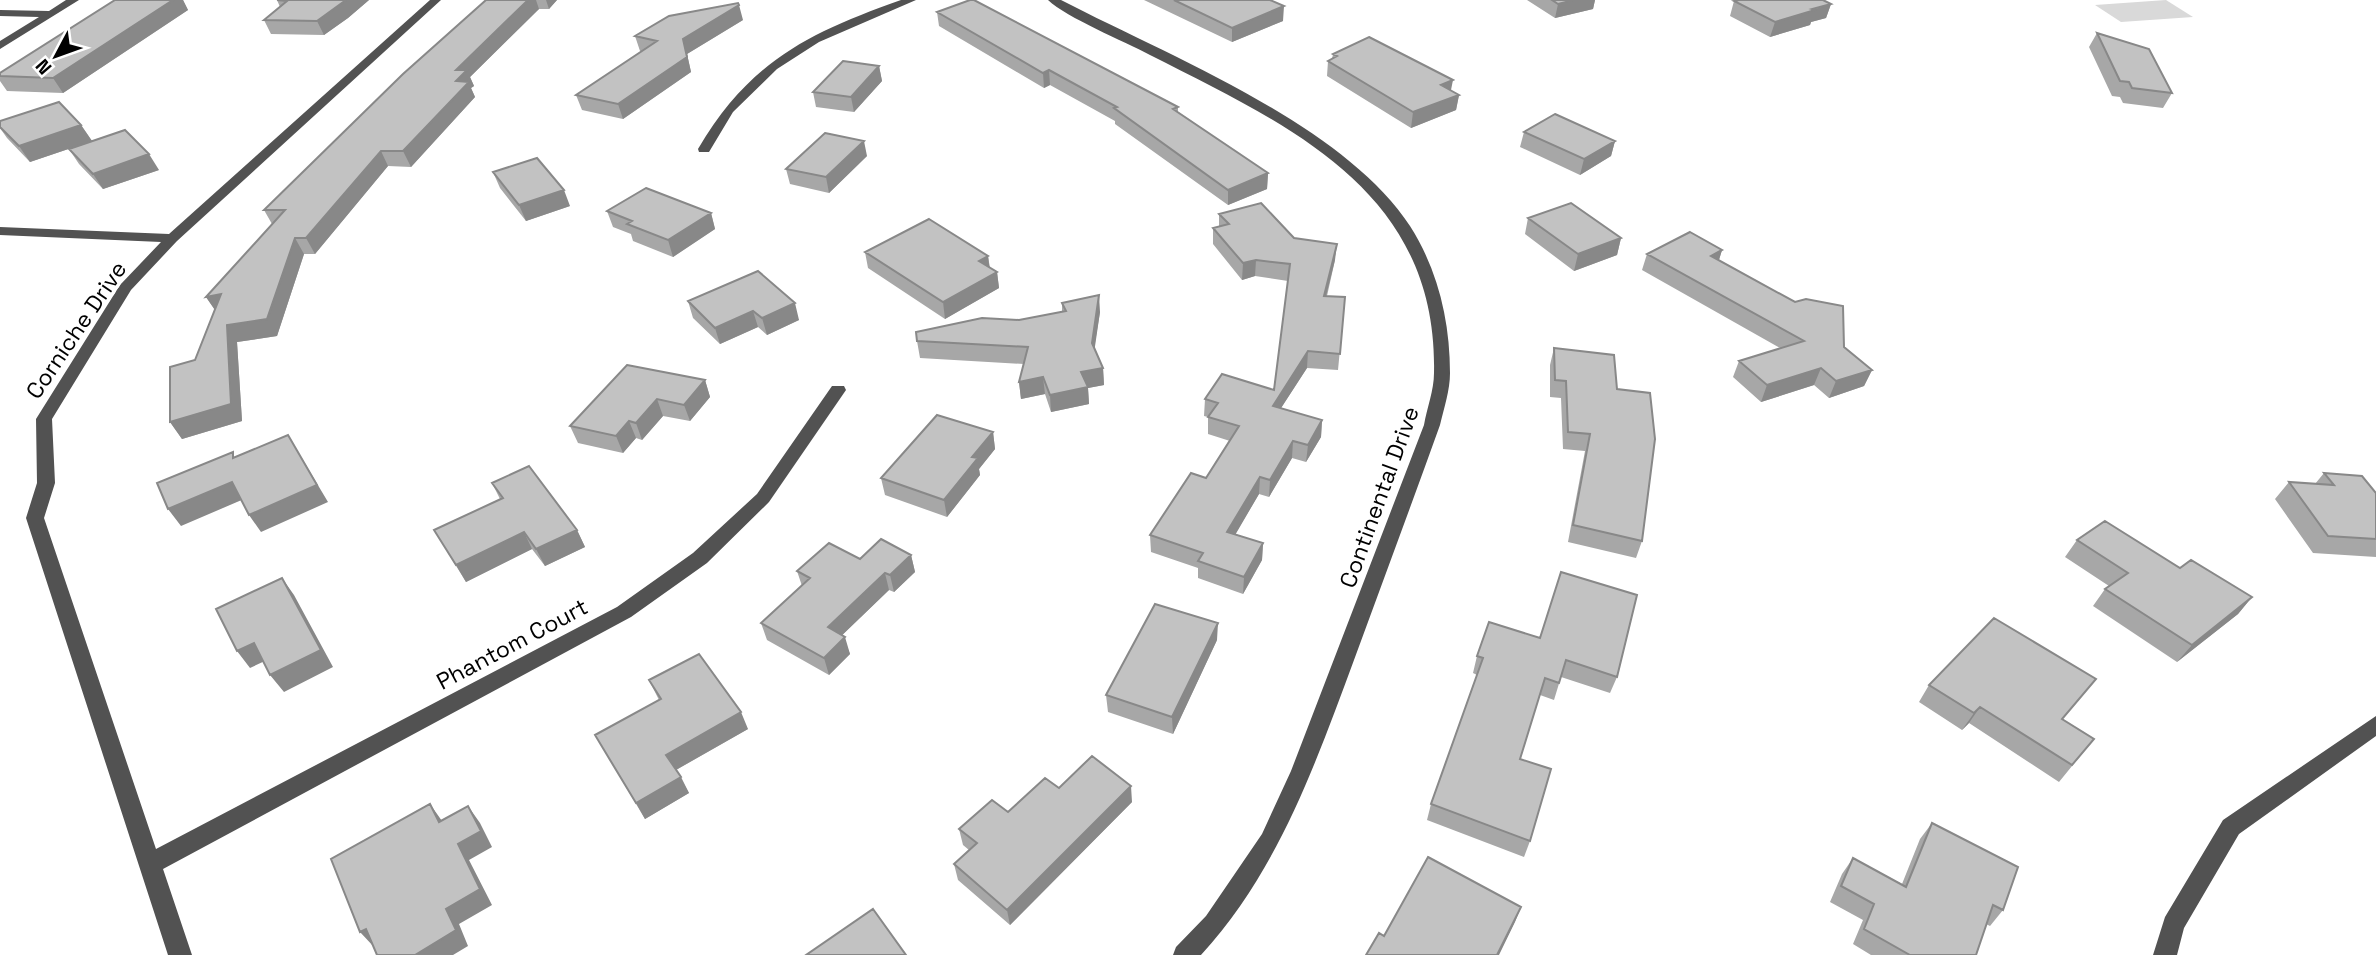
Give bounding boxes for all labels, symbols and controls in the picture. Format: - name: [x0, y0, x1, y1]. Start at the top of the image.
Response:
- north arrow: [21, 21, 91, 91]
- text: N: [30, 54, 57, 80]
- street label: Corniche Drive: [19, 255, 133, 405]
- street label: Continental Drive: [1332, 402, 1426, 592]
- street label: Phantom Court: [431, 591, 593, 697]

